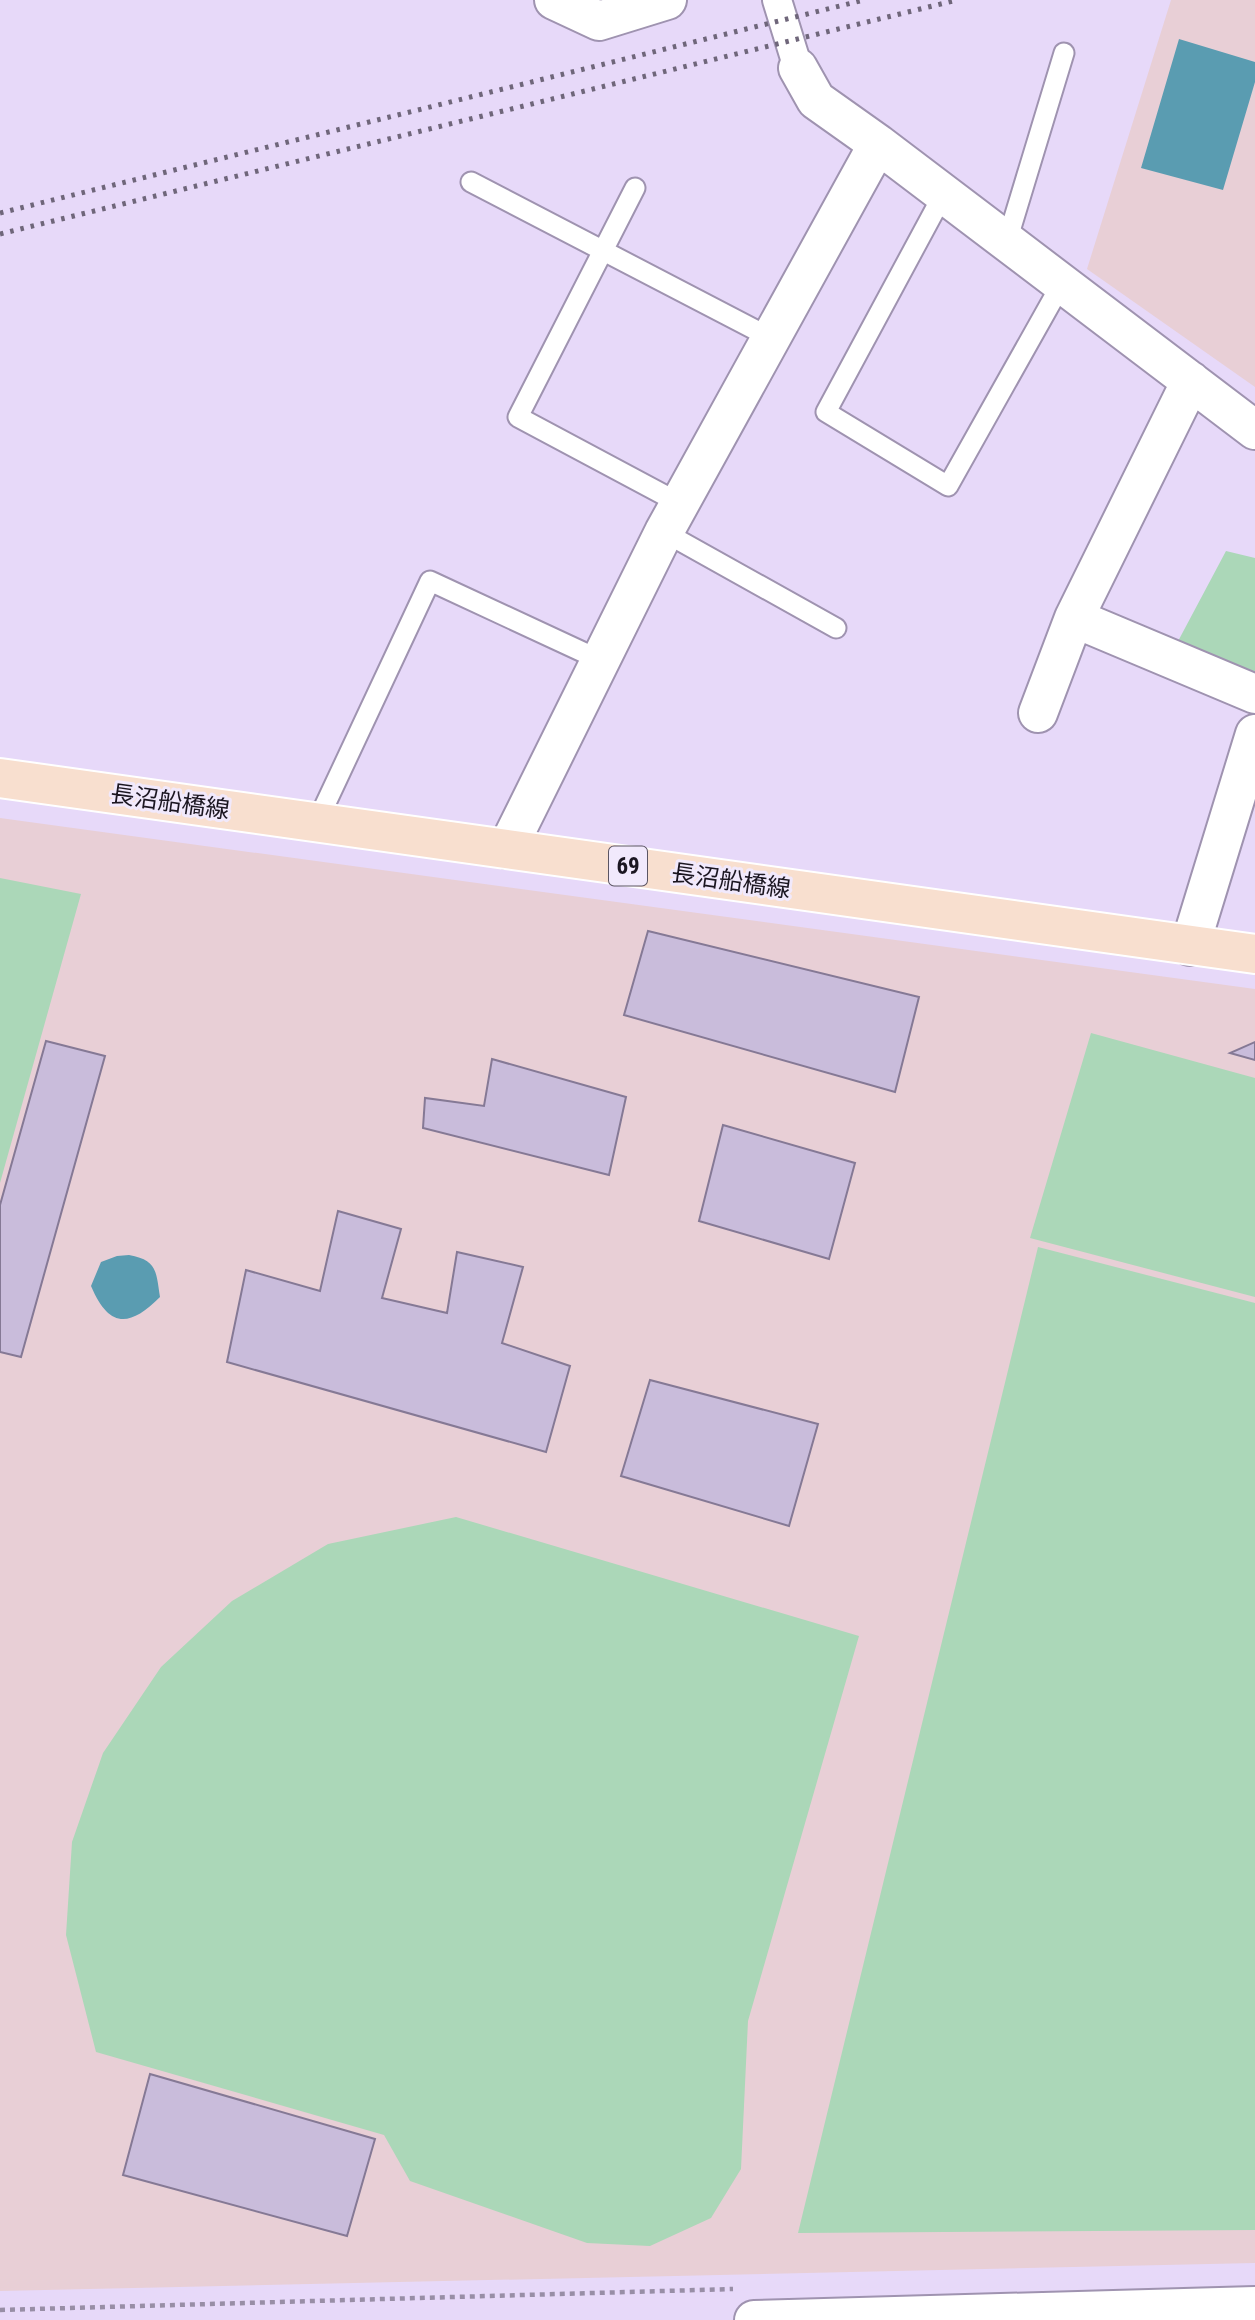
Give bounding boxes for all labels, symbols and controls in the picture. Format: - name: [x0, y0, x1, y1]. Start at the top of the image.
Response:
- street label: 長沼船橋線: [109, 780, 231, 824]
- road number: 69: [609, 846, 647, 886]
- street label: 長沼船橋線: [670, 859, 792, 903]

